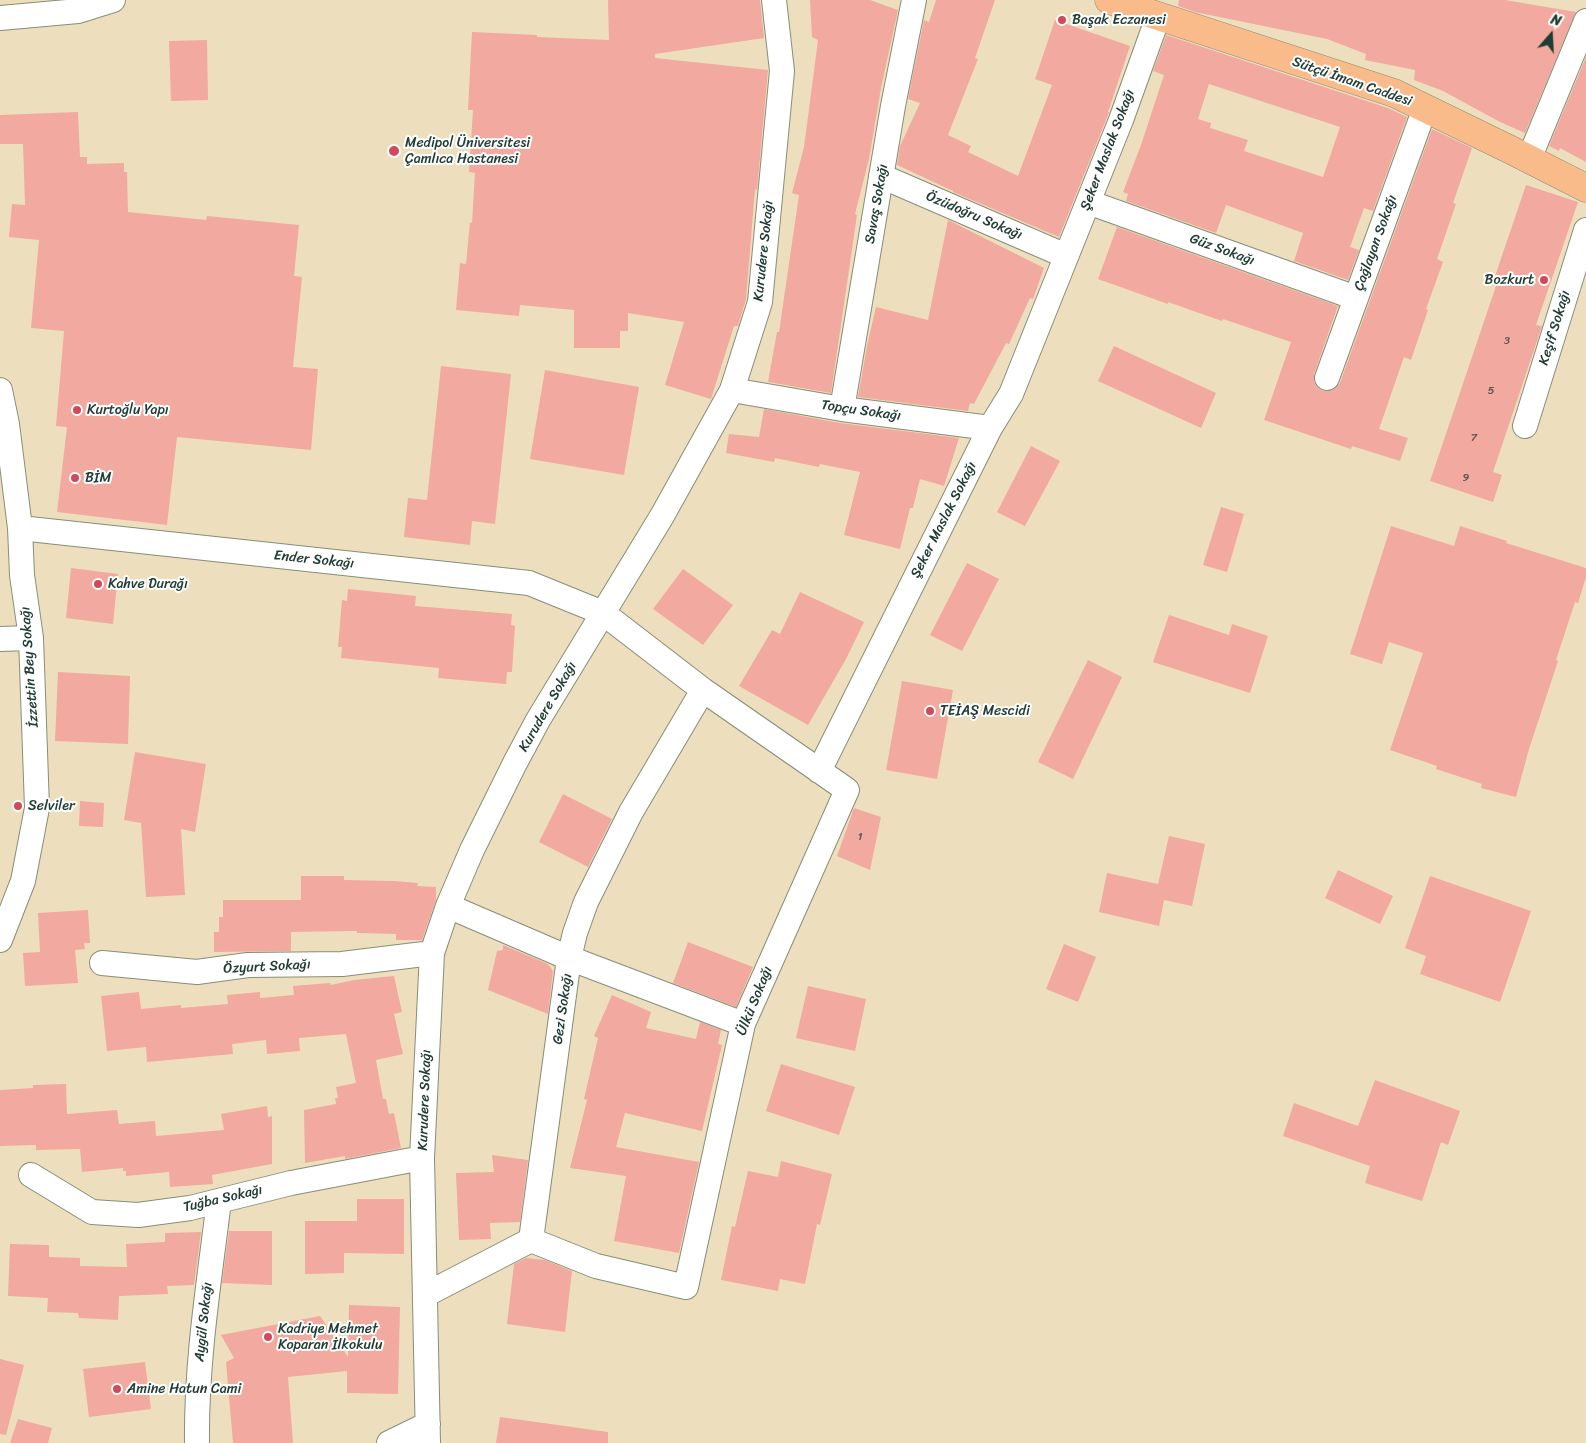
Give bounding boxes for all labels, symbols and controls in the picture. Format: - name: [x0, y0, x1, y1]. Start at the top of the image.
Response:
- text: N: [1547, 7, 1565, 34]
- north arrow: [1526, 10, 1576, 60]
- place label: Başak Eczanesi: [1072, 12, 1166, 28]
- marker: Başak Eczanesi: [1056, 14, 1068, 26]
- street label: Sütçü İmam Caddesi: [1290, 54, 1414, 110]
- street label: Şeker Maslak Sokağı: [1077, 87, 1139, 213]
- place label: Medipol Üniversitesi Çamlıca Hastanesi: [405, 135, 530, 168]
- marker: Medipol Üniversitesi Çamlıca Hastanesi: [387, 144, 401, 158]
- street label: Savaş Sokağı: [862, 163, 892, 245]
- street label: Özüdoğru Sokağı: [923, 188, 1025, 244]
- street label: Çağlayan Sokağı: [1351, 193, 1401, 293]
- street label: Kurudere Sokağı: [750, 200, 778, 302]
- street label: Güz Sokağı: [1187, 231, 1257, 269]
- place label: Bozkurt: [1485, 272, 1534, 288]
- marker: Bozkurt: [1538, 274, 1550, 286]
- street label: Keşif Sokağı: [1536, 289, 1574, 367]
- house number: 3: [1504, 334, 1510, 348]
- house number: 5: [1488, 384, 1494, 398]
- street label: Topçu Sokağı: [820, 397, 902, 425]
- place label: Kurtoğlu Yapı: [87, 402, 169, 418]
- marker: Kurtoğlu Yapı: [71, 404, 83, 416]
- house number: 7: [1471, 431, 1477, 445]
- street label: Şeker Maslak Sokağı: [907, 459, 981, 581]
- place label: BİM: [85, 470, 111, 486]
- house number: 9: [1463, 471, 1469, 485]
- marker: BİM: [69, 472, 81, 484]
- street label: Ender Sokağı: [273, 547, 355, 573]
- place label: Kahve Durağı: [108, 576, 188, 592]
- marker: Kahve Durağı: [92, 578, 104, 590]
- street label: İzzettin Bey Sokağı: [17, 606, 43, 728]
- street label: Kurudere Sokağı: [515, 659, 581, 755]
- place label: TEİAŞ Mescidi: [940, 703, 1030, 719]
- marker: TEİAŞ Mescidi: [924, 705, 936, 717]
- place label: Selviler: [28, 798, 75, 814]
- marker: Selviler: [12, 800, 24, 812]
- house number: 1: [858, 830, 862, 844]
- street label: Özyurt Sokağı: [223, 956, 311, 978]
- street label: Ülkü Sokağı: [734, 964, 776, 1038]
- street label: Gezi Sokağı: [550, 972, 576, 1046]
- street label: Kurudere Sokağı: [415, 1049, 435, 1151]
- street label: Tuğba Sokağı: [182, 1182, 264, 1216]
- street label: Aygül Sokağı: [191, 1281, 217, 1363]
- place label: Kadriye Mehmet Koparan İlkokulu: [278, 1321, 383, 1354]
- marker: Kadriye Mehmet Koparan İlkokulu: [262, 1331, 274, 1343]
- place label: Amine Hatun Cami: [127, 1381, 241, 1397]
- marker: Amine Hatun Cami: [111, 1383, 123, 1395]

